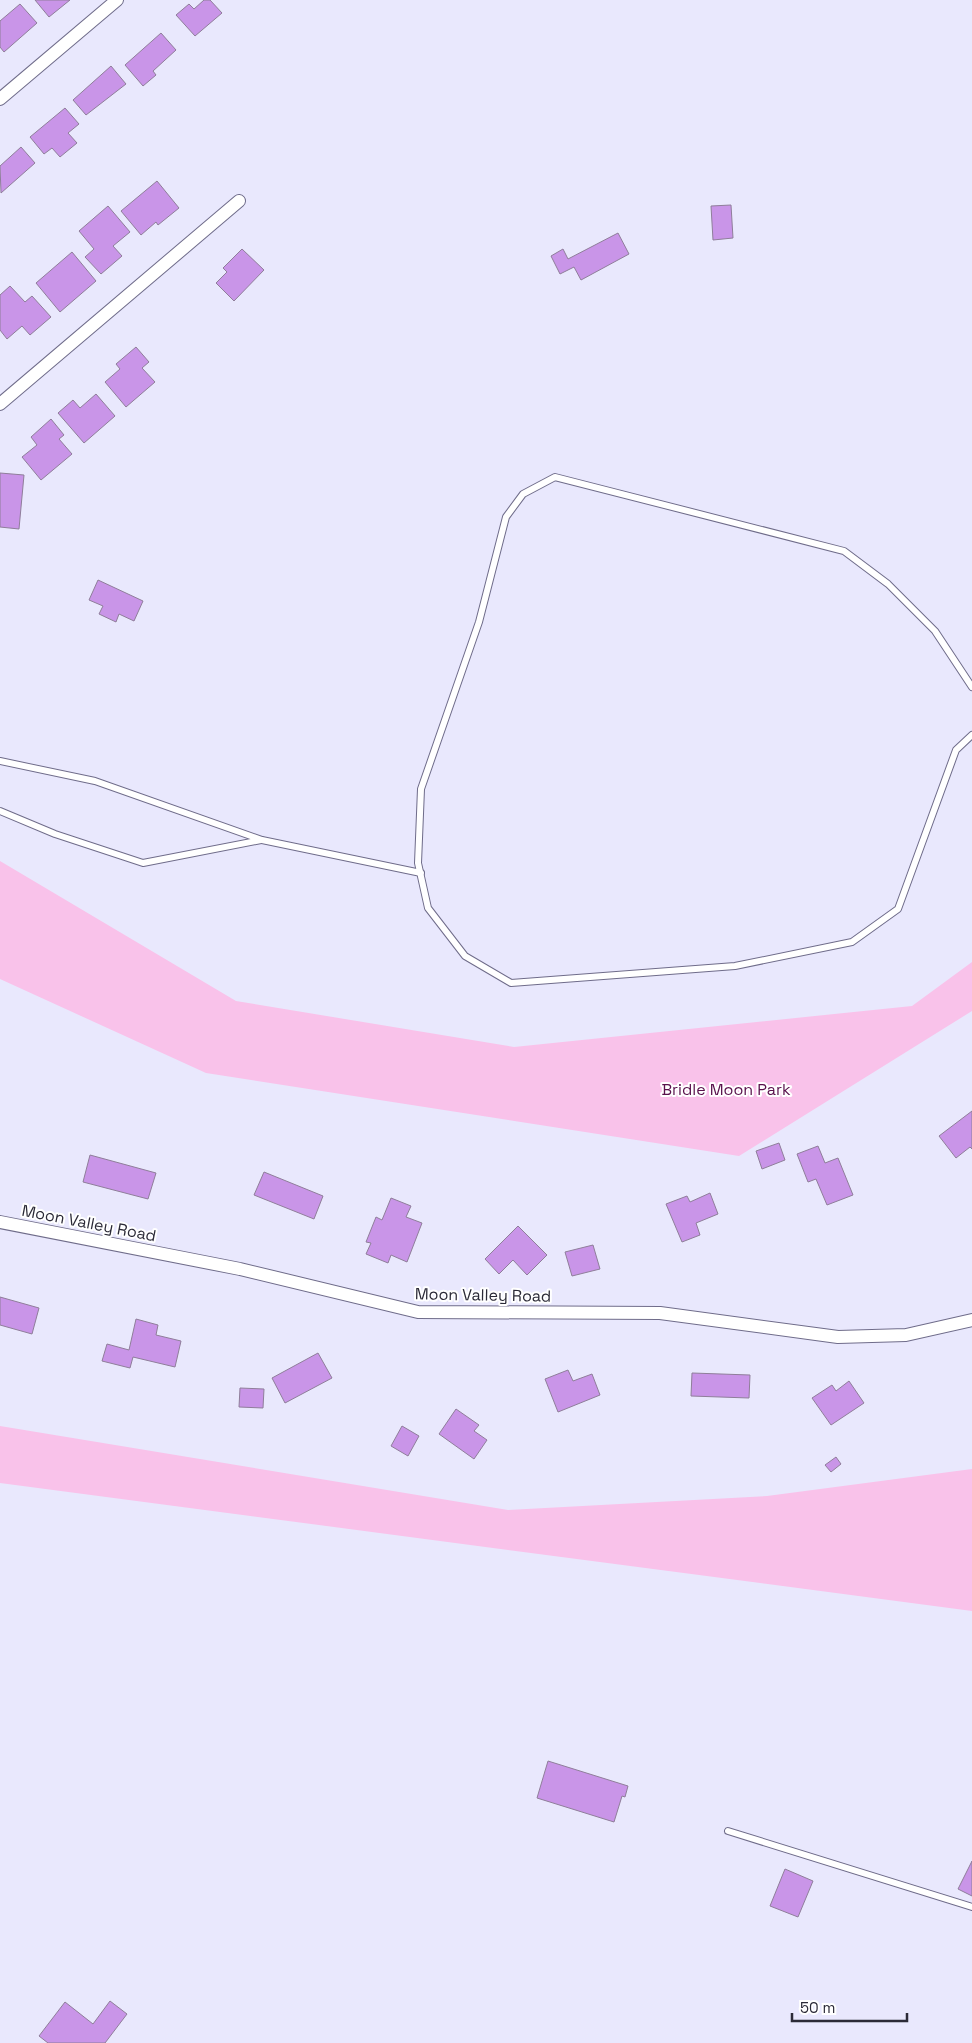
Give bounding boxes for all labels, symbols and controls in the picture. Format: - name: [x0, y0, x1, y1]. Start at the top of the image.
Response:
- park label: Bridle Moon Park: [661, 1079, 791, 1100]
- street label: Moon Valley Road: [20, 1200, 158, 1246]
- street label: Moon Valley Road: [415, 1283, 551, 1307]
- scale bar: [792, 1990, 907, 2022]
- text: 50 m: [800, 1998, 835, 2017]

